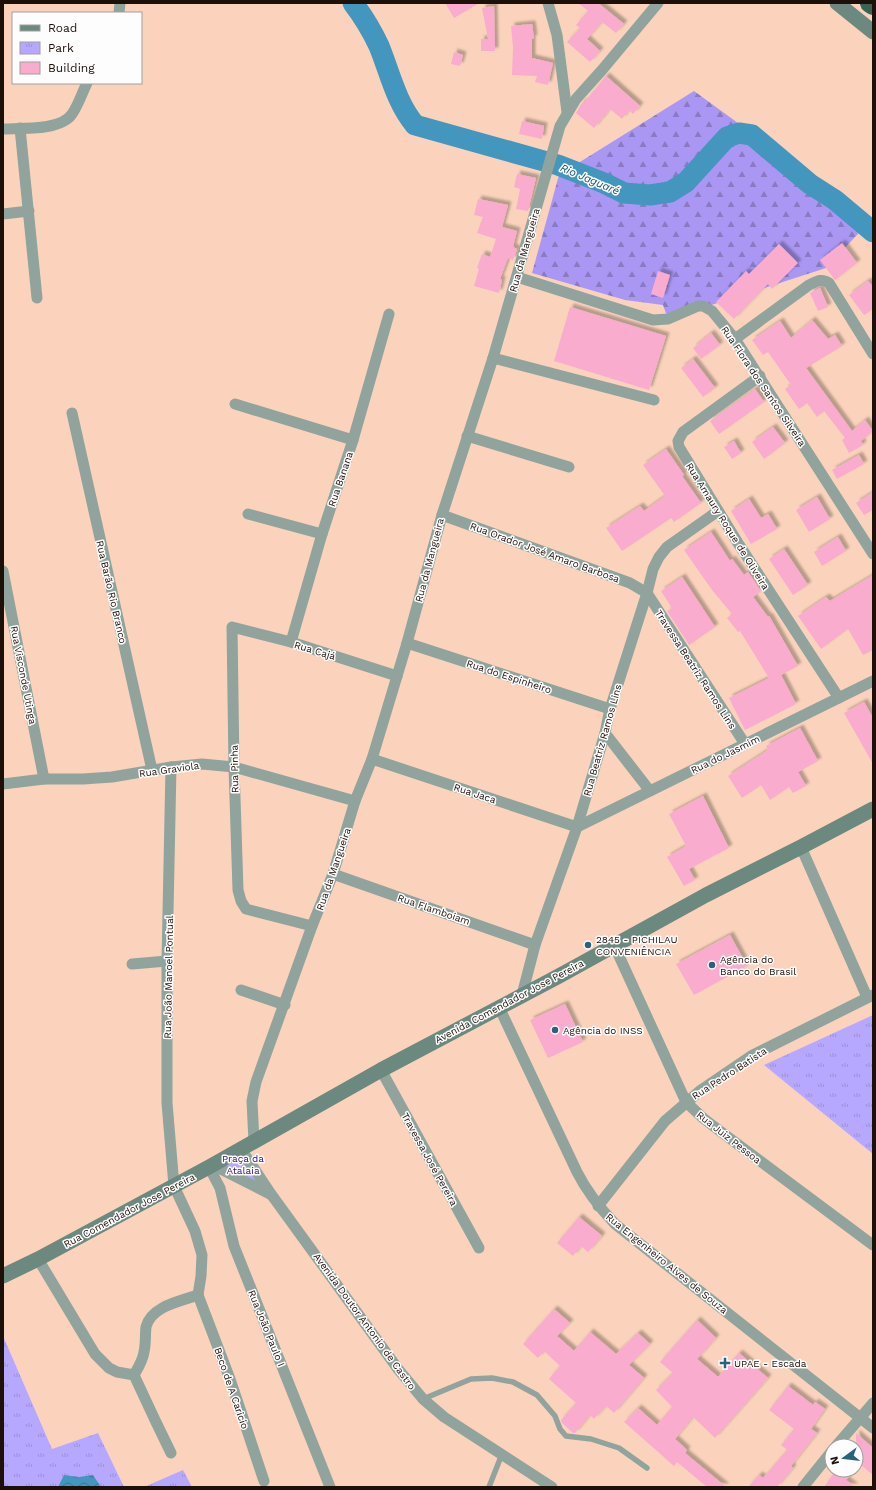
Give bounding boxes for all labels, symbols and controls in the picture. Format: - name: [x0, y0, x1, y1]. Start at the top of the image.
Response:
- legend: [12, 12, 142, 84]
- text: Road: [48, 21, 77, 35]
- text: Park: [48, 41, 74, 55]
- text: Building: [48, 61, 95, 75]
- water label: Rio Jaguaré: [558, 161, 621, 198]
- street label: Rua da Mangueira: [507, 207, 542, 293]
- street label: Rua Flora dos Santos Silveira: [719, 324, 808, 449]
- street label: Rua Banana: [326, 450, 355, 508]
- street label: Rua Amaury Roque de Oliveira: [684, 461, 771, 592]
- street label: Rua da Mangueira: [413, 517, 446, 603]
- street label: Rua Orador José Amaro Barbosa: [469, 520, 621, 585]
- street label: Rua Barão Rio Branco: [94, 540, 129, 645]
- street label: Travessa Beatriz Ramos Lins: [653, 608, 738, 731]
- street label: Rua Visconde Utinga: [9, 625, 39, 726]
- street label: Rua Cajá: [293, 639, 337, 662]
- street label: Rua do Espinheiro: [465, 658, 553, 695]
- street label: Rua Beatriz Ramos Lins: [581, 683, 624, 797]
- street label: Rua do Jasmim: [689, 733, 761, 776]
- street label: Rua Pinha: [229, 744, 240, 793]
- street label: Rua Graviola: [138, 760, 200, 779]
- street label: Rua Jaca: [452, 781, 498, 806]
- street label: Rua da Mangueira: [314, 826, 353, 912]
- street label: Rua Flamboiam: [396, 892, 472, 927]
- street label: Rua João Manoel Pontual: [162, 915, 175, 1039]
- place label: 2845 - PICHILAU CONVENIÊNCIA: [596, 934, 678, 957]
- marker: 2845 - PICHILAU CONVENIÊNCIA: [583, 940, 593, 950]
- place label: Agência do Banco do Brasil: [720, 954, 796, 977]
- street label: Avenida Comendador Jose Pereira: [433, 957, 586, 1045]
- marker: Agência do Banco do Brasil: [707, 960, 717, 970]
- marker: Agência do INSS: [550, 1025, 560, 1035]
- place label: Agência do INSS: [563, 1025, 643, 1036]
- street label: Rua Pedro Batista: [690, 1045, 769, 1102]
- street label: Rua Juiz Pessoa: [694, 1109, 763, 1166]
- street label: Travessa José Pereira: [399, 1111, 460, 1208]
- park label: Praça da Atalaia: [222, 1153, 264, 1176]
- street label: Rua Comendador Jose Pereira: [62, 1171, 197, 1250]
- street label: Rua Engenheiro Alves de Souza: [604, 1211, 730, 1316]
- street label: Avenida Doutor Antonio de Castro: [311, 1251, 418, 1392]
- street label: Rua João Paulo I: [246, 1288, 287, 1368]
- street label: Beco de A Caricio: [212, 1346, 251, 1430]
- marker: UPAE - Escada: [719, 1357, 731, 1369]
- place label: UPAE - Escada: [734, 1358, 807, 1369]
- north arrow: [824, 1438, 864, 1478]
- text: N: [827, 1455, 842, 1466]

